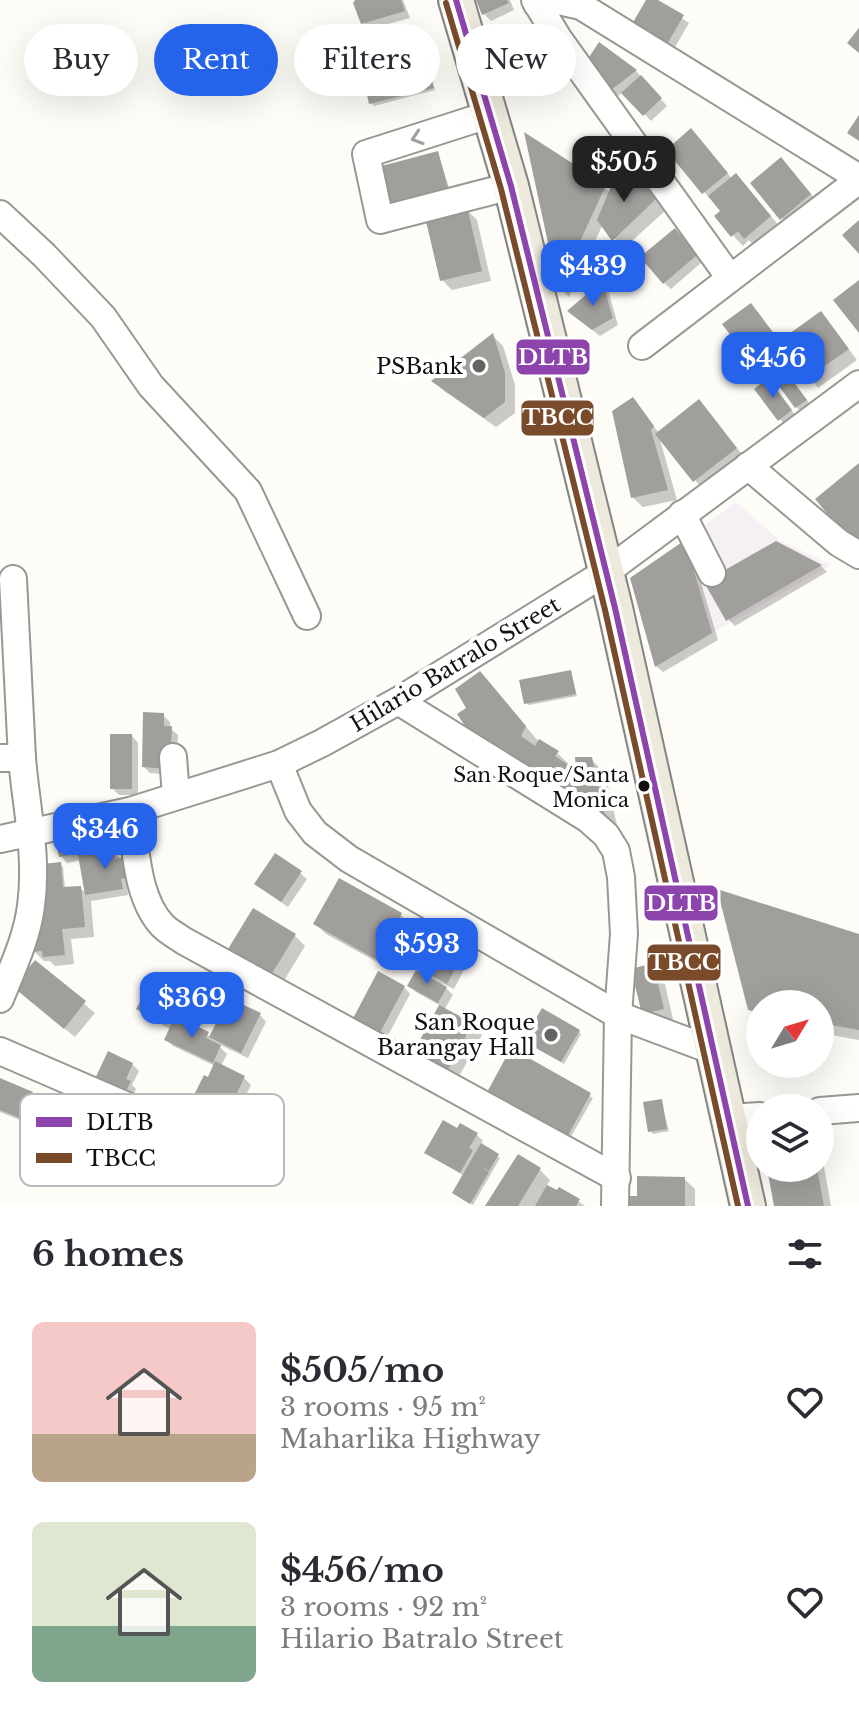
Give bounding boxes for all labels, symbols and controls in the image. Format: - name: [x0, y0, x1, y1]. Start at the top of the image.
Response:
- chip: Buy: [24, 24, 138, 96]
- chip: Rent: [154, 24, 278, 96]
- chip: Filters: [294, 24, 440, 96]
- chip: New: [456, 24, 576, 96]
- one-way arrow: [410, 128, 424, 144]
- pin: $505: [577, 136, 671, 204]
- text: $505: [590, 146, 658, 178]
- pin: $439: [546, 240, 640, 308]
- text: $439: [559, 250, 627, 282]
- pin: $456: [726, 332, 820, 400]
- line badge: DLTB: [515, 338, 591, 376]
- text: $456: [739, 342, 807, 374]
- text: DLTB: [518, 344, 588, 371]
- place label: PSBank: [376, 353, 463, 380]
- marker: PSBank: [470, 357, 488, 375]
- line badge: TBCC: [520, 399, 595, 437]
- text: TBCC: [522, 404, 594, 431]
- street label: Hilario Batralo Street: [345, 591, 566, 738]
- place label: San Roque/Santa Monica: [453, 763, 630, 812]
- marker: San Roque/Santa Monica: [636, 778, 652, 794]
- pin: $346: [58, 803, 152, 871]
- text: $346: [71, 813, 139, 845]
- line badge: DLTB: [643, 884, 719, 922]
- text: DLTB: [646, 890, 716, 917]
- pin: $593: [380, 918, 474, 986]
- text: $593: [394, 928, 460, 960]
- line badge: TBCC: [646, 943, 722, 982]
- text: TBCC: [648, 949, 720, 976]
- pin: $369: [145, 972, 239, 1040]
- text: $369: [158, 982, 226, 1014]
- north arrow: [746, 990, 834, 1078]
- map controls: [746, 990, 834, 1182]
- place label: San Roque Barangay Hall: [377, 1009, 535, 1061]
- marker: San Roque Barangay Hall: [542, 1026, 560, 1044]
- legend: [20, 1094, 284, 1186]
- button: layers: [746, 1094, 834, 1182]
- text: DLTB: [86, 1109, 153, 1136]
- text: TBCC: [86, 1145, 156, 1172]
- icon: filters: [783, 1232, 827, 1276]
- text: 6 homes: [32, 1233, 184, 1275]
- text: $505/mo: [280, 1349, 444, 1391]
- icon: home: [96, 1354, 192, 1450]
- icon: heart: [783, 1380, 827, 1424]
- text: 3 rooms · 95 m²: [280, 1391, 486, 1423]
- text: Maharlika Highway: [280, 1423, 541, 1455]
- text: $456/mo: [280, 1549, 444, 1591]
- icon: home: [96, 1554, 192, 1650]
- icon: heart: [783, 1580, 827, 1624]
- text: 3 rooms · 92 m²: [280, 1591, 487, 1623]
- text: Hilario Batralo Street: [280, 1623, 564, 1655]

